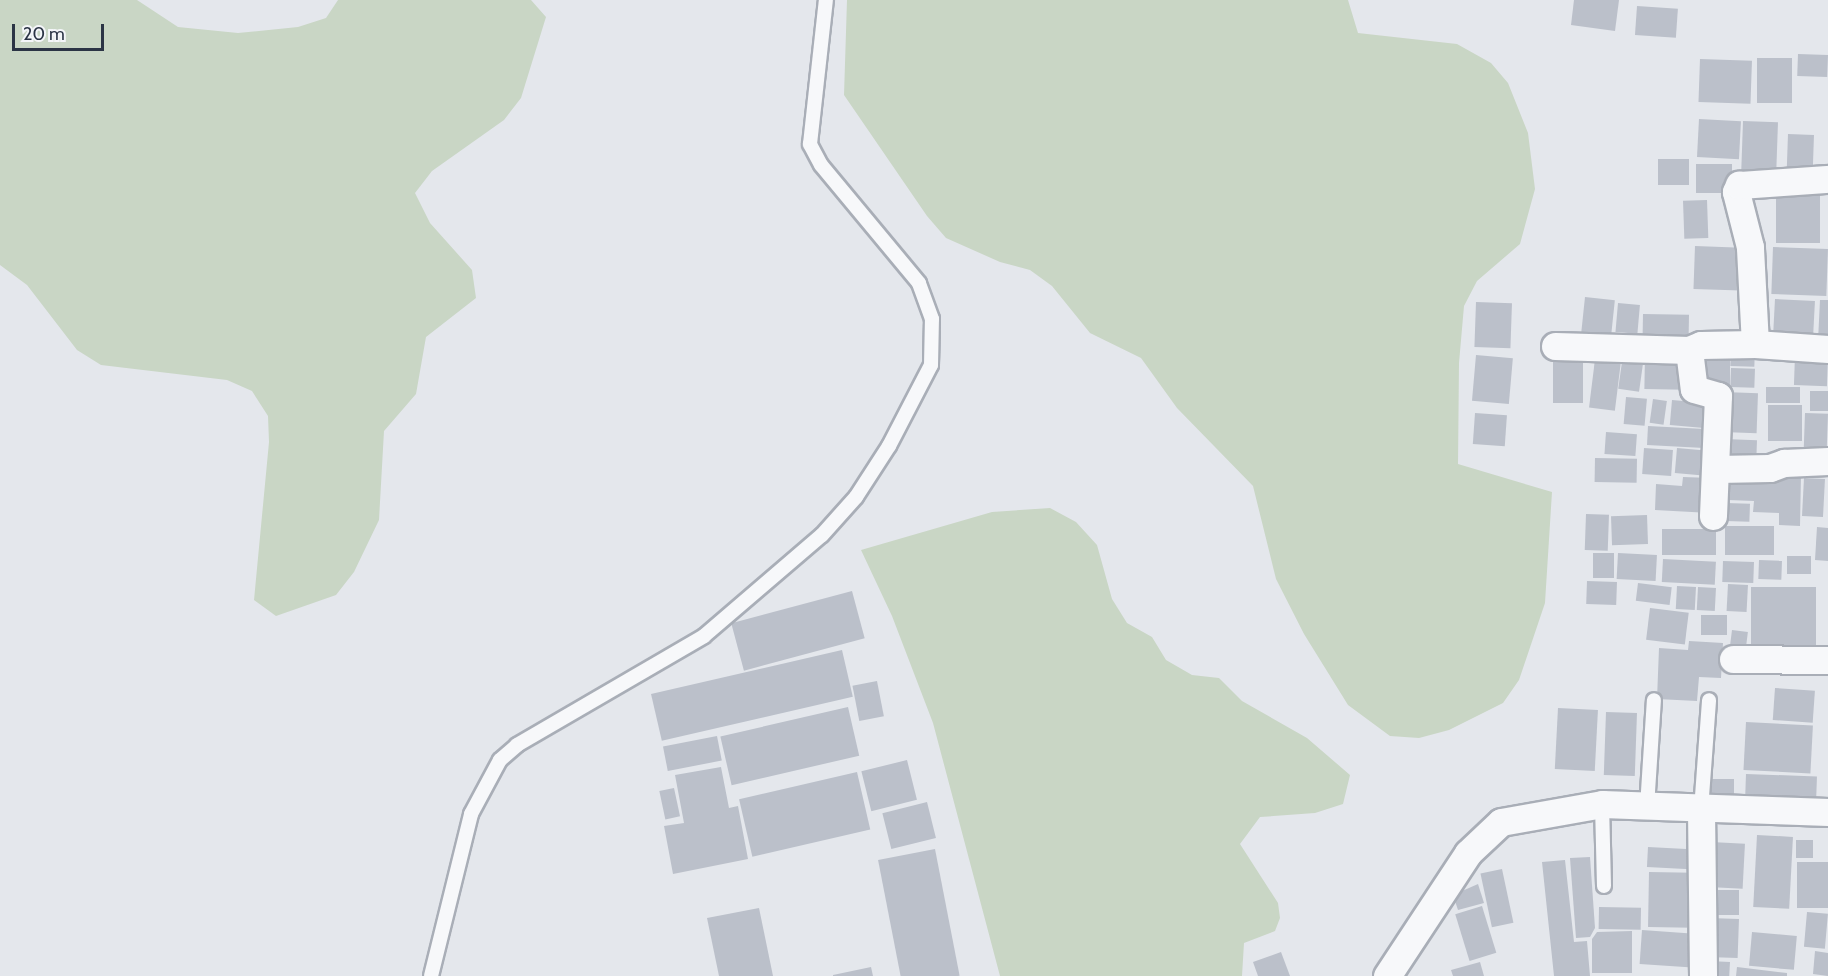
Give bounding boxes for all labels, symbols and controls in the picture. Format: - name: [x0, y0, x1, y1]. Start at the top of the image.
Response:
- scale bar: [15, 12, 106, 50]
- text: 20 m: [23, 23, 65, 45]

